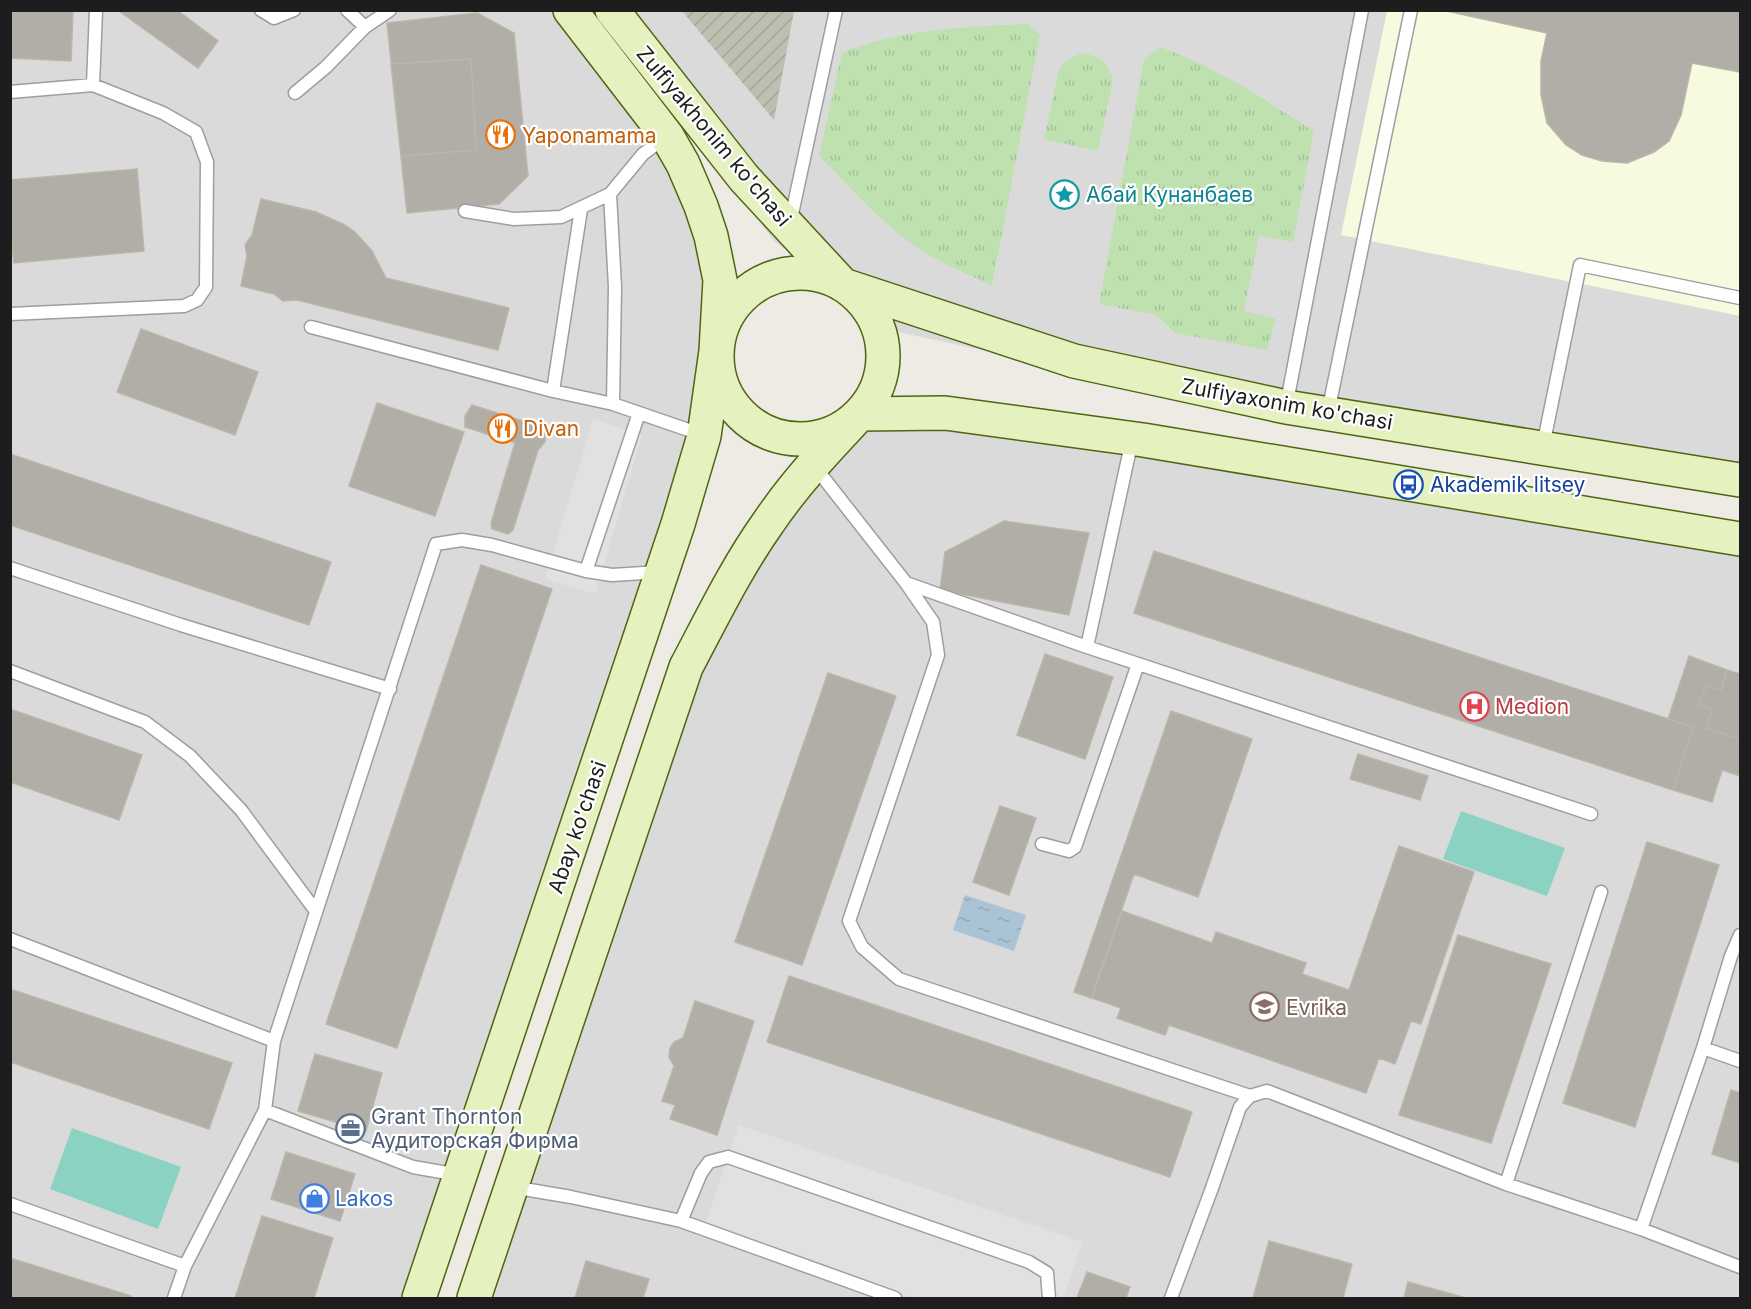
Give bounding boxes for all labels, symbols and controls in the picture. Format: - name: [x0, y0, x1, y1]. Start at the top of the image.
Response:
- street label: Zulfiyakhonim ko'chasi: [631, 41, 797, 231]
- restaurant icon: Yaponamama: [485, 119, 517, 151]
- place label: Yaponamama: [522, 123, 657, 148]
- place icon: Абай Кунанбаев: [1049, 178, 1081, 210]
- place label: Абай Кунанбаев: [1086, 182, 1253, 207]
- street label: Zulfiyaxonim ko'chasi: [1179, 373, 1395, 435]
- restaurant icon: Divan: [486, 412, 518, 444]
- place label: Divan: [523, 416, 579, 441]
- bus stop icon: Akademik litsey: [1393, 468, 1425, 500]
- place label: Akademik litsey: [1430, 472, 1586, 497]
- hospital icon: Medion: [1458, 690, 1490, 722]
- place label: Medion: [1495, 694, 1569, 719]
- street label: Abay ko'chasi: [543, 757, 611, 897]
- school or university icon: Evrika: [1249, 991, 1281, 1023]
- place label: Evrika: [1286, 995, 1347, 1020]
- place label: Grant Thornton Аудиторская Фирма: [371, 1104, 579, 1153]
- office icon: Grant Thornton Аудиторская Фирма: [334, 1112, 366, 1144]
- shop icon: Lakos: [298, 1182, 330, 1214]
- place label: Lakos: [335, 1186, 393, 1211]

